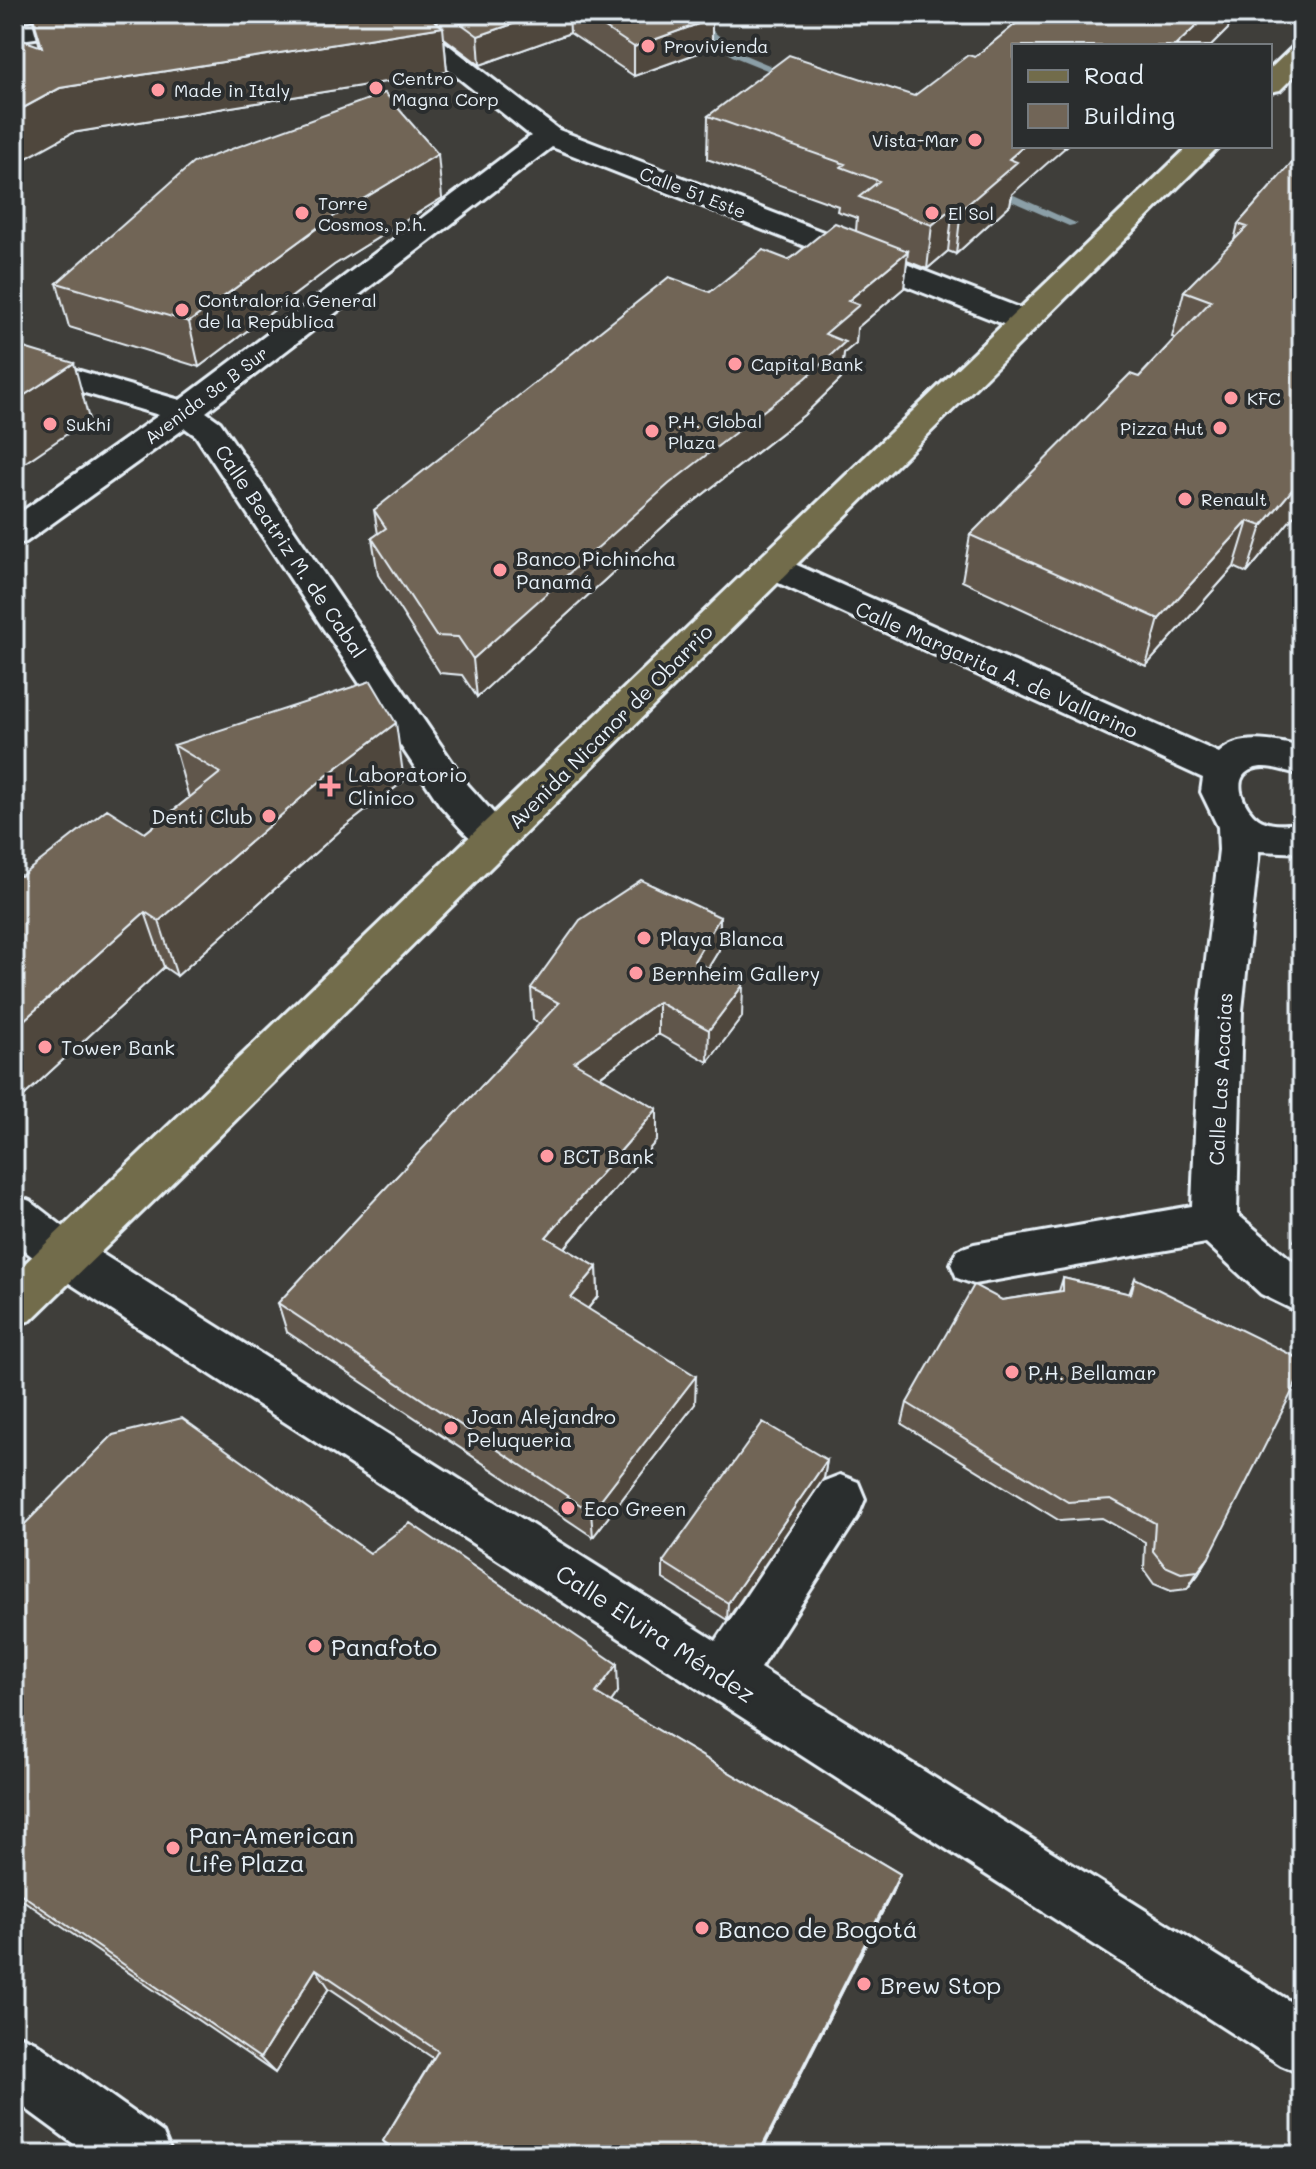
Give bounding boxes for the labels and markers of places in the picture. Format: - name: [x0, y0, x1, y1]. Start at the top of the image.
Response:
- place label: Provivienda: [664, 34, 769, 58]
- marker: Provivienda: [639, 37, 657, 55]
- place label: Centro Magna Corp: [392, 66, 499, 111]
- place label: Made in Italy: [174, 78, 290, 102]
- marker: Centro Magna Corp: [367, 79, 385, 97]
- marker: Made in Italy: [149, 81, 167, 99]
- place label: Vista-Mar: [872, 128, 959, 152]
- marker: Vista-Mar: [966, 131, 984, 149]
- place label: Torre Cosmos, p.h.: [318, 191, 427, 236]
- place label: El Sol: [948, 201, 994, 225]
- marker: Torre Cosmos, p.h.: [293, 204, 311, 222]
- marker: El Sol: [923, 204, 941, 222]
- place label: Contraloría General de la República: [198, 288, 377, 333]
- marker: Contraloría General de la República: [173, 301, 191, 319]
- place label: Capital Bank: [751, 352, 863, 376]
- marker: Capital Bank: [726, 355, 744, 373]
- place label: KFC: [1247, 386, 1281, 410]
- marker: KFC: [1222, 389, 1240, 407]
- place label: P.H. Global Plaza: [668, 409, 762, 454]
- place label: Sukhi: [66, 412, 111, 436]
- marker: Sukhi: [41, 415, 59, 433]
- place label: Pizza Hut: [1120, 416, 1204, 440]
- marker: Pizza Hut: [1211, 419, 1229, 437]
- marker: P.H. Global Plaza: [643, 422, 661, 440]
- place label: Renault: [1201, 487, 1267, 511]
- marker: Renault: [1176, 490, 1194, 508]
- place label: Banco Pichincha Panamá: [516, 545, 676, 594]
- marker: Banco Pichincha Panamá: [491, 561, 509, 579]
- place label: Laboratorio Clinico: [348, 761, 467, 810]
- marker: Laboratorio Clinico: [319, 775, 341, 797]
- place label: Denti Club: [152, 803, 253, 829]
- marker: Denti Club: [260, 807, 278, 825]
- place label: Playa Blanca: [660, 925, 784, 951]
- marker: Playa Blanca: [635, 929, 653, 947]
- place label: Bernheim Gallery: [652, 960, 820, 986]
- marker: Bernheim Gallery: [627, 964, 645, 982]
- place label: Tower Bank: [61, 1034, 175, 1060]
- marker: Tower Bank: [36, 1038, 54, 1056]
- place label: BCT Bank: [563, 1143, 654, 1169]
- marker: BCT Bank: [538, 1147, 556, 1165]
- place label: P.H. Bellamar: [1028, 1359, 1156, 1385]
- marker: P.H. Bellamar: [1003, 1363, 1021, 1381]
- place label: Joan Alejandro Peluqueria: [467, 1403, 616, 1452]
- marker: Joan Alejandro Peluqueria: [442, 1419, 460, 1437]
- place label: Eco Green: [584, 1495, 686, 1521]
- marker: Eco Green: [559, 1499, 577, 1517]
- place label: Panafoto: [331, 1631, 437, 1662]
- marker: Panafoto: [306, 1637, 324, 1655]
- place label: Pan-American Life Plaza: [189, 1819, 354, 1878]
- marker: Pan-American Life Plaza: [164, 1839, 182, 1857]
- place label: Banco de Bogotá: [718, 1913, 918, 1944]
- marker: Banco de Bogotá: [693, 1919, 711, 1937]
- place label: Brew Stop: [880, 1969, 1001, 2000]
- marker: Brew Stop: [855, 1975, 873, 1993]

